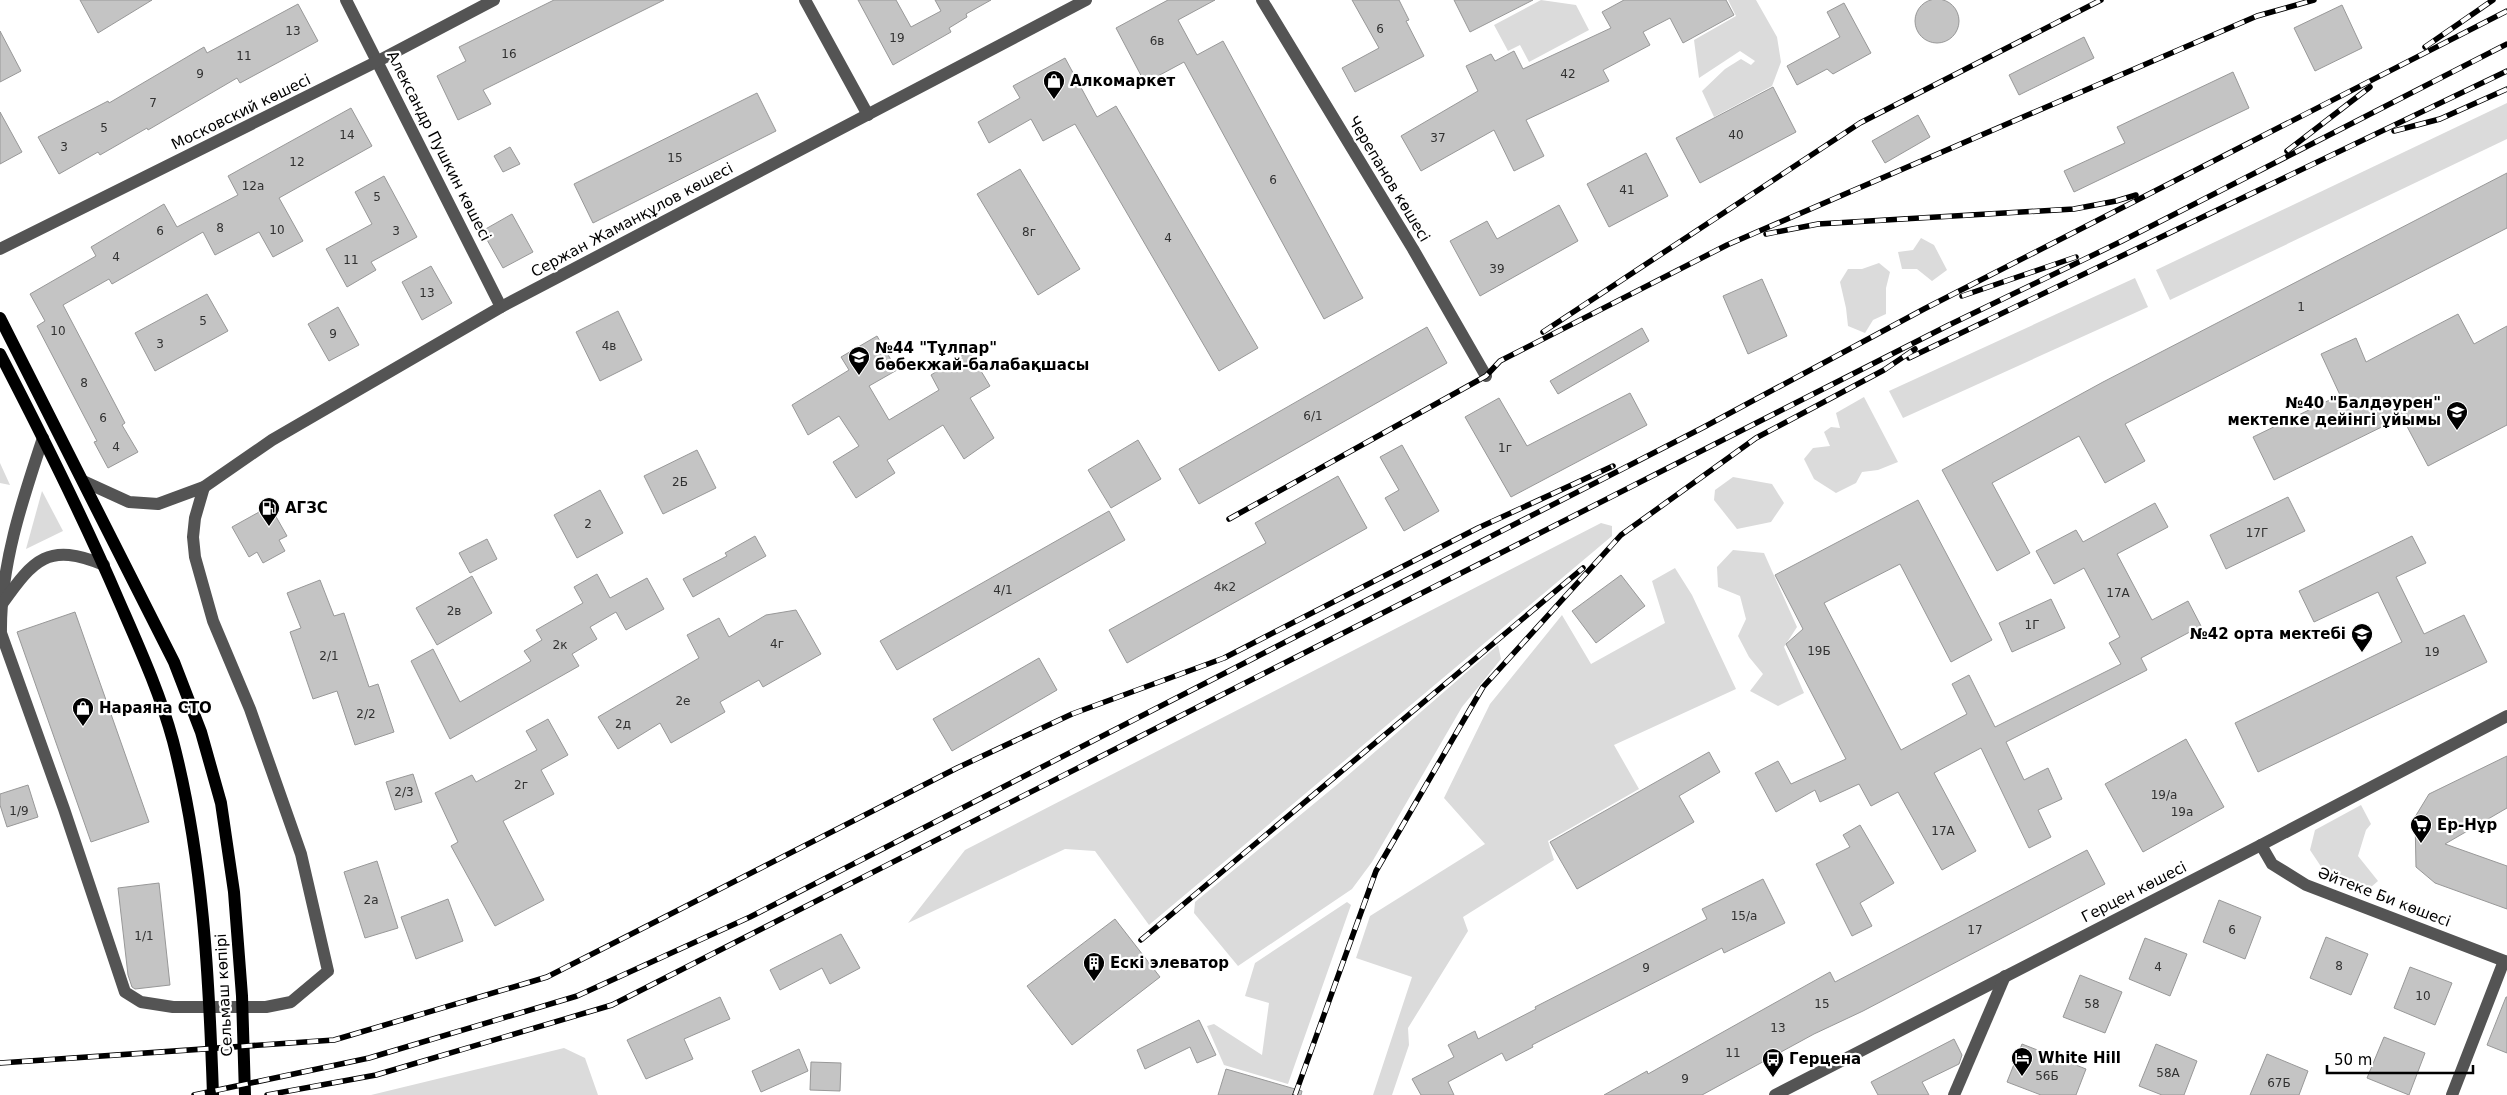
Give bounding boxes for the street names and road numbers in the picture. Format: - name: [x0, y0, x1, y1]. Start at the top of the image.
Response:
- street label: Александр Пушкин көшесі: [383, 48, 495, 244]
- street label: Московский көшесі: [168, 70, 314, 154]
- street label: Черепанов көшесі: [1344, 113, 1434, 245]
- street label: Сержан Жаманқұлов көшесі: [528, 159, 736, 281]
- street label: Герцен көшесі: [2078, 858, 2190, 926]
- street label: Әйтеке Би көшесі: [2315, 863, 2453, 931]
- street label: Сельмаш көпірі: [212, 933, 236, 1057]

